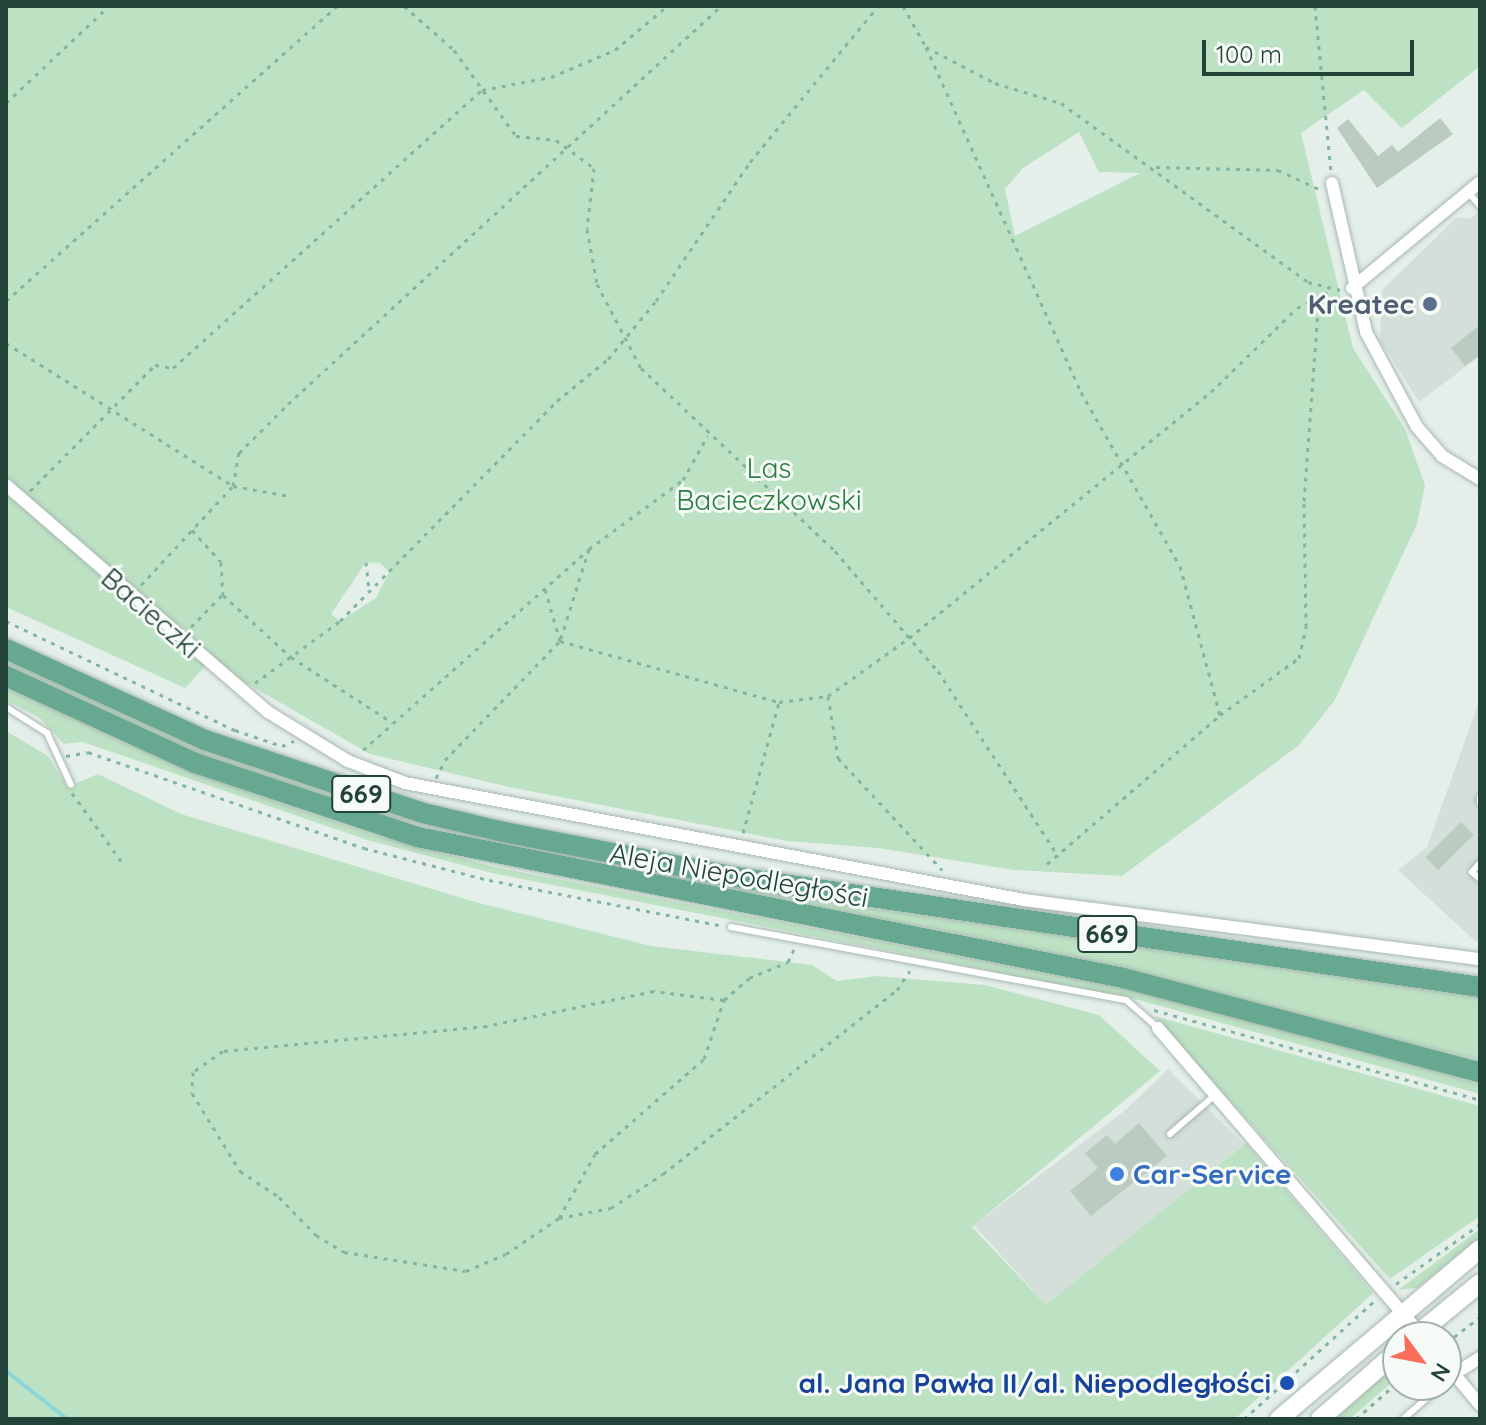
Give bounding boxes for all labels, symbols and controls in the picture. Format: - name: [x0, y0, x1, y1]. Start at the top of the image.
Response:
- scale bar: [1206, 24, 1418, 74]
- text: 100 m: [1216, 39, 1282, 69]
- place label: Kreatec: [1308, 287, 1414, 321]
- marker: Kreatec: [1421, 295, 1439, 313]
- park label: Las Bacieczkowski: [676, 451, 862, 517]
- street label: Bacieczki: [95, 561, 207, 665]
- road number: 669: [331, 772, 391, 816]
- street label: Aleja Niepodległości: [607, 836, 871, 914]
- road number: 669: [1077, 912, 1137, 956]
- place label: Car-Service: [1133, 1157, 1292, 1191]
- marker: Car-Service: [1108, 1165, 1126, 1183]
- north arrow: [1382, 1321, 1462, 1401]
- text: N: [1425, 1358, 1457, 1387]
- place label: al. Jana Pawła II/al. Niepodległości: [798, 1366, 1271, 1400]
- marker: al. Jana Pawła II/al. Niepodległości: [1278, 1374, 1296, 1392]

